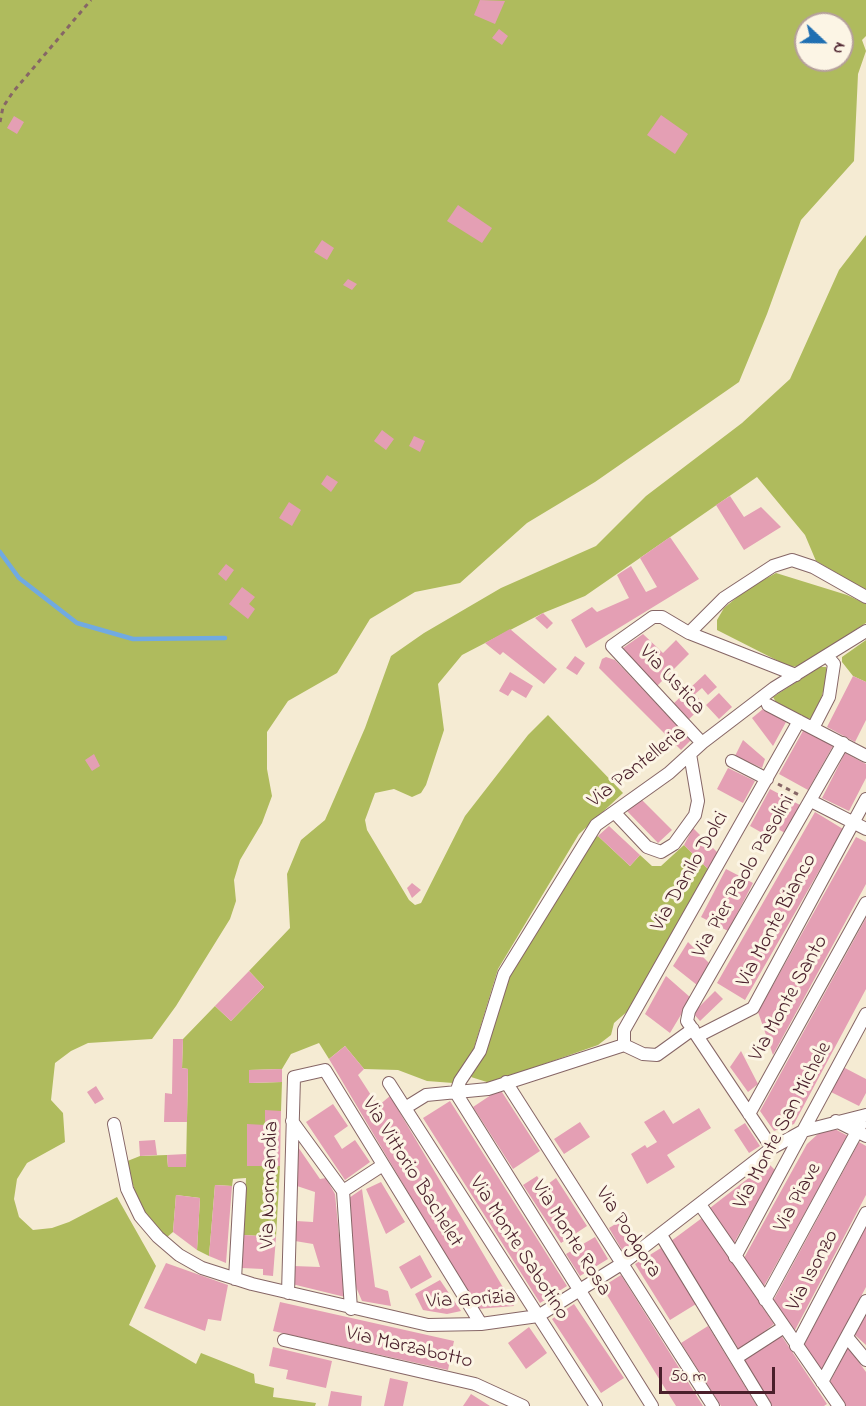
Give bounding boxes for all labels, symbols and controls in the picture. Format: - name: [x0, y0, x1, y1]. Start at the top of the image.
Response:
- north arrow: [794, 12, 854, 72]
- text: N: [826, 38, 852, 58]
- street label: Via Ustica: [632, 641, 710, 721]
- street label: Via Pantelleria: [584, 722, 692, 814]
- street label: Via Pier Paolo Pasolini: [688, 791, 802, 963]
- street label: Via Danilo Dolci: [647, 808, 735, 936]
- street label: Via Monte Bianco: [732, 850, 824, 992]
- street label: Via Monte Santo: [745, 932, 835, 1066]
- street label: Via Monte San Michele: [729, 1038, 839, 1214]
- street label: Via Vittorio Bachelet: [355, 1094, 467, 1252]
- street label: Via Normandia: [256, 1121, 286, 1249]
- street label: Via Piave: [770, 1159, 828, 1237]
- street label: Via Monte Sabotino: [462, 1173, 574, 1325]
- street label: Via Monte Rosa: [524, 1177, 616, 1301]
- street label: Via Podgora: [588, 1183, 666, 1283]
- street label: Via Isonzo: [782, 1226, 846, 1316]
- street label: Via Gorizia: [426, 1286, 516, 1316]
- street label: Via Marzabotto: [343, 1322, 475, 1376]
- scale bar: [662, 1355, 778, 1393]
- text: 50 m: [670, 1364, 707, 1390]

